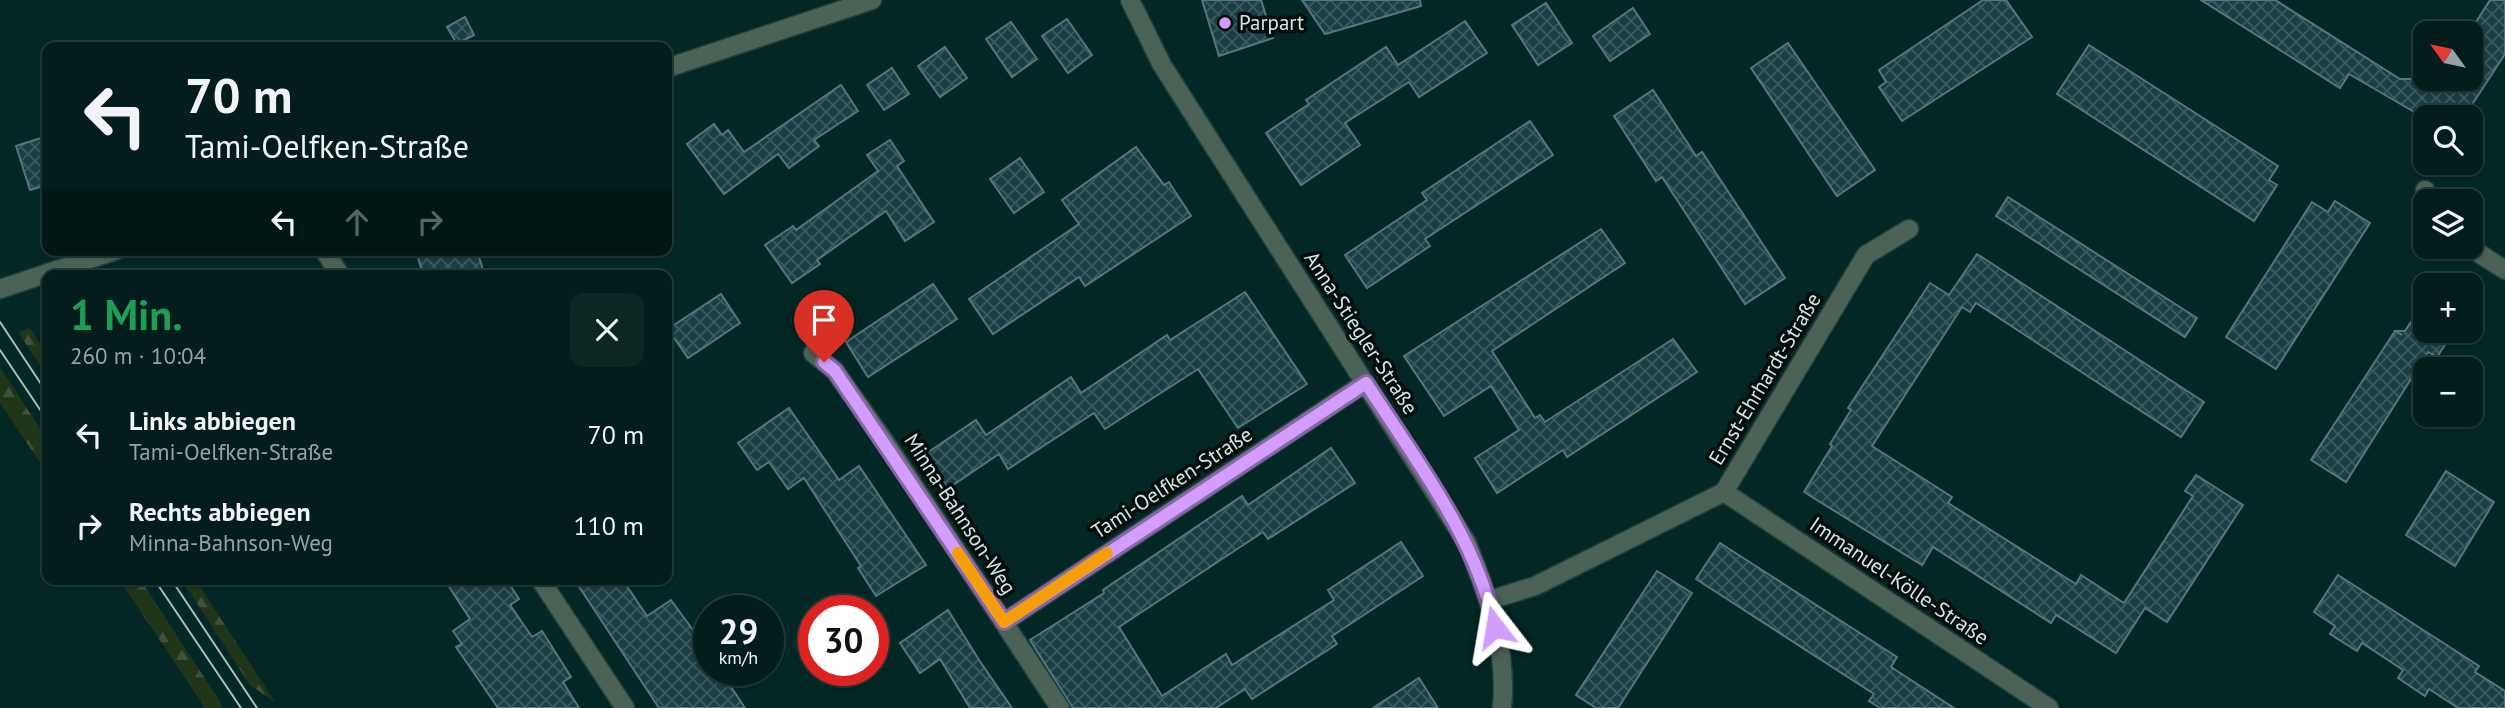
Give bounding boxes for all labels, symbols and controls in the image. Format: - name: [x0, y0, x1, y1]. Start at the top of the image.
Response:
- place label: Parpart: [1239, 9, 1304, 36]
- marker: Parpart: [1217, 15, 1233, 31]
- north arrow: [2413, 21, 2483, 91]
- map controls: [2413, 21, 2483, 427]
- text: 70 m: [185, 63, 292, 127]
- icon: left: [70, 70, 161, 161]
- button: search: [2413, 105, 2483, 175]
- text: Tami-Oelfken-Straße: [185, 125, 469, 167]
- button: layers: [2413, 189, 2483, 259]
- icon: left: [265, 203, 303, 241]
- icon: ahead: [338, 203, 376, 241]
- icon: right: [411, 203, 449, 241]
- street label: Anna-Stiegler-Straße: [1299, 246, 1424, 419]
- button: +: [2413, 273, 2483, 343]
- text: 1 Min.: [70, 287, 183, 342]
- street label: Ernst-Ehrhardt-Straße: [1703, 288, 1827, 470]
- pin: [794, 290, 854, 362]
- button: close: [570, 293, 644, 367]
- icon: arrive: [805, 301, 843, 339]
- text: 260 m · 10:04: [70, 341, 206, 370]
- button: −: [2413, 357, 2483, 427]
- text: Links abbiegen: [129, 404, 296, 437]
- icon: left: [70, 416, 108, 454]
- text: 70 m: [588, 418, 644, 451]
- street label: Tami-Oelfken-Straße: [1086, 420, 1257, 545]
- street label: Minna-Bahnson-Weg: [898, 428, 1022, 599]
- text: Tami-Oelfken-Straße: [129, 437, 333, 466]
- text: Rechts abbiegen: [129, 495, 311, 528]
- icon: right: [70, 507, 108, 545]
- text: 110 m: [573, 509, 644, 542]
- street label: Immanuel-Kölle-Straße: [1805, 511, 1994, 651]
- text: Minna-Bahnson-Weg: [129, 528, 333, 557]
- position arrow: [1458, 590, 1532, 664]
- speed limit sign: 30: [798, 595, 889, 686]
- text: 29: [719, 608, 758, 654]
- text: km/h: [719, 646, 758, 669]

